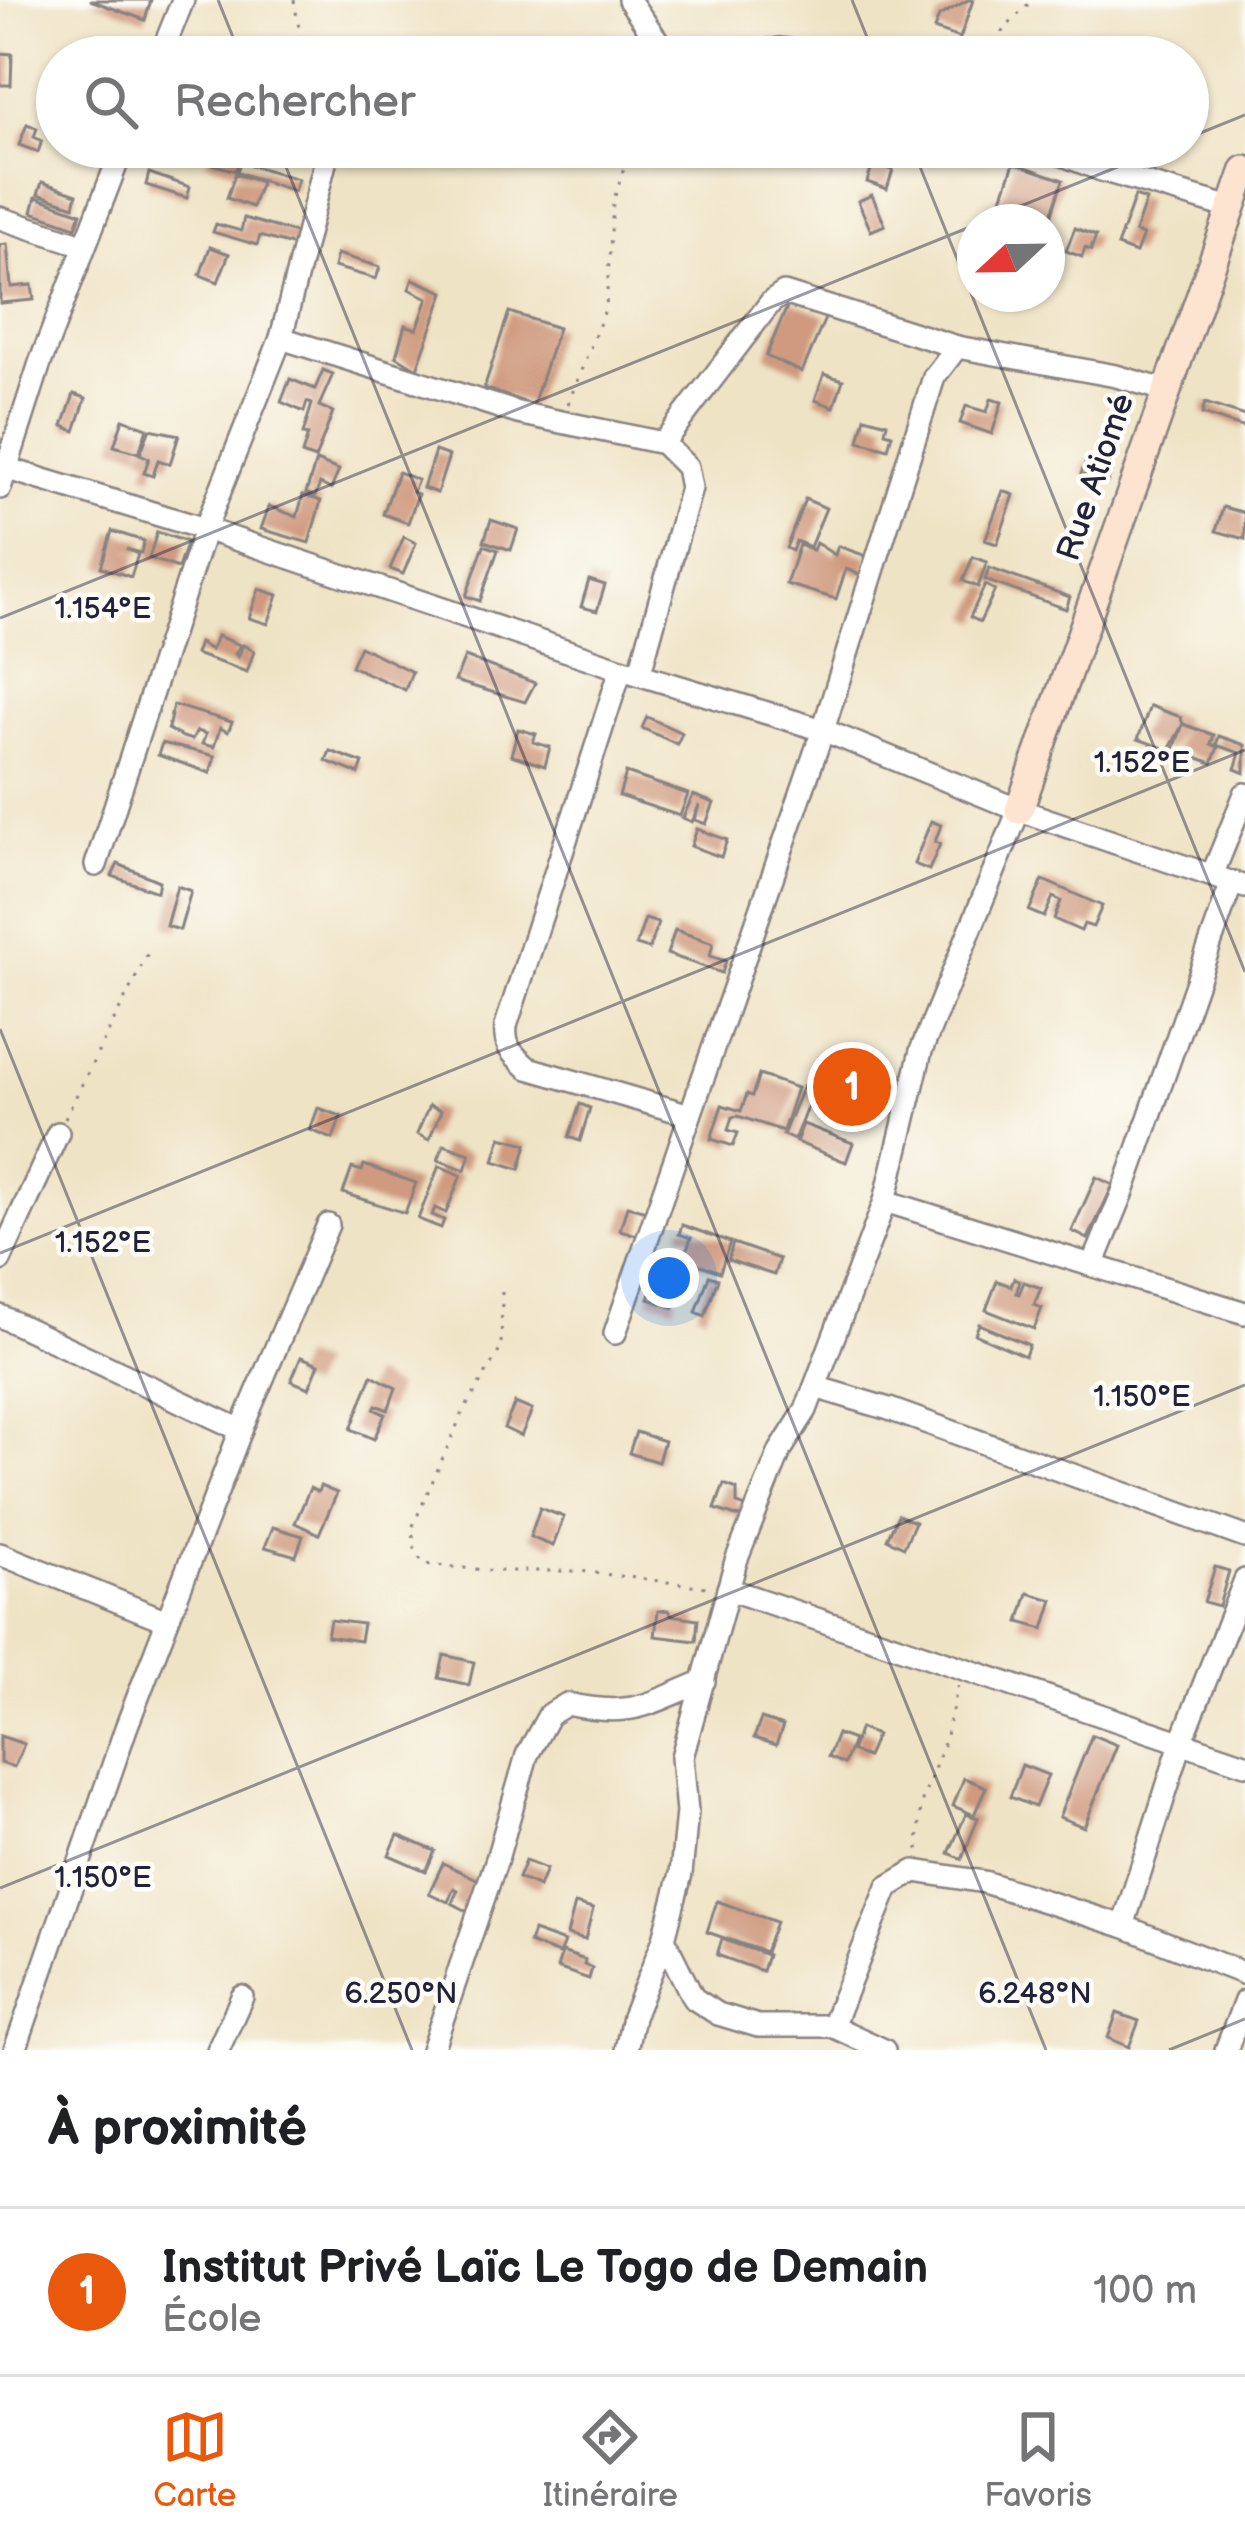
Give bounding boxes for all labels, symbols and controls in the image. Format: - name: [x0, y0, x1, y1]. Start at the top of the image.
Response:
- search box: [36, 36, 1209, 168]
- icon: search: [78, 69, 144, 135]
- text: Rechercher: [174, 75, 415, 130]
- north arrow: [957, 204, 1065, 312]
- street label: Rue Atiomé: [1049, 388, 1143, 566]
- text: 1.154°E: [55, 591, 151, 627]
- text: 1.152°E: [1094, 745, 1190, 781]
- pin: 1: [813, 1042, 891, 1132]
- text: 1.152°E: [55, 1225, 151, 1261]
- your location: [639, 1248, 699, 1308]
- text: 1.150°E: [1093, 1379, 1191, 1415]
- text: 1.150°E: [54, 1860, 152, 1896]
- text: 6.250°N: [344, 1976, 458, 2012]
- text: 6.248°N: [978, 1976, 1092, 2012]
- text: À proximité: [48, 2098, 307, 2159]
- text: Institut Privé Laïc Le Togo de Demain: [162, 2241, 928, 2296]
- text: 1: [79, 2268, 95, 2315]
- text: 100 m: [1093, 2268, 1197, 2315]
- text: École: [162, 2296, 261, 2343]
- tab: Carte: [153, 2404, 236, 2516]
- tab: Itinéraire: [543, 2404, 678, 2516]
- tab: Favoris: [984, 2404, 1092, 2516]

